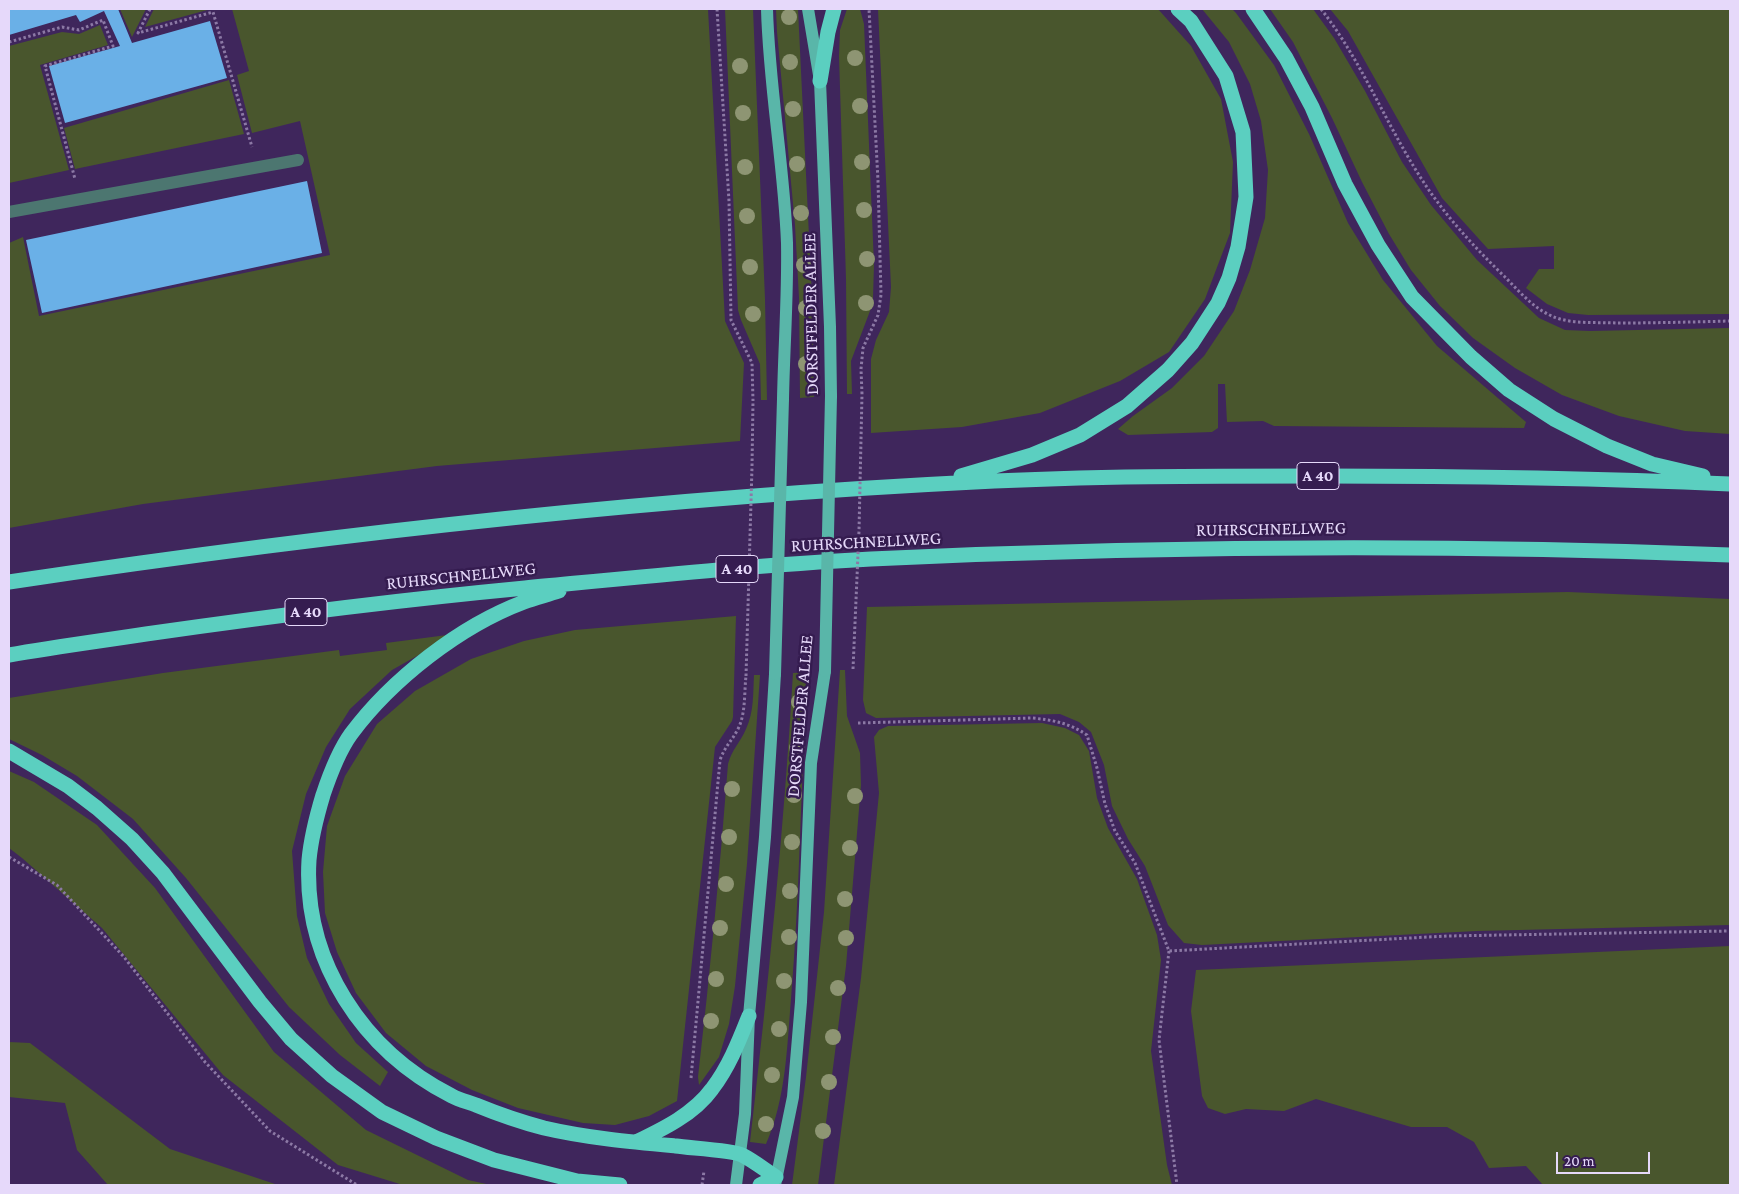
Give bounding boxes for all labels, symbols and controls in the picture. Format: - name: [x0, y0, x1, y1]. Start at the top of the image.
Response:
- street label: DORSTFELDER ALLEE: [799, 233, 823, 395]
- road number: A 40: [1297, 462, 1339, 490]
- street label: RUHRSCHNELLWEG: [1196, 517, 1346, 541]
- street label: RUHRSCHNELLWEG: [790, 527, 942, 557]
- road number: A 40: [716, 556, 758, 582]
- street label: RUHRSCHNELLWEG: [385, 557, 537, 595]
- road number: A 40: [285, 598, 327, 626]
- street label: DORSTFELDER ALLEE: [782, 634, 818, 798]
- scale bar: [1559, 1142, 1653, 1174]
- text: 20 m: [1564, 1153, 1595, 1169]

